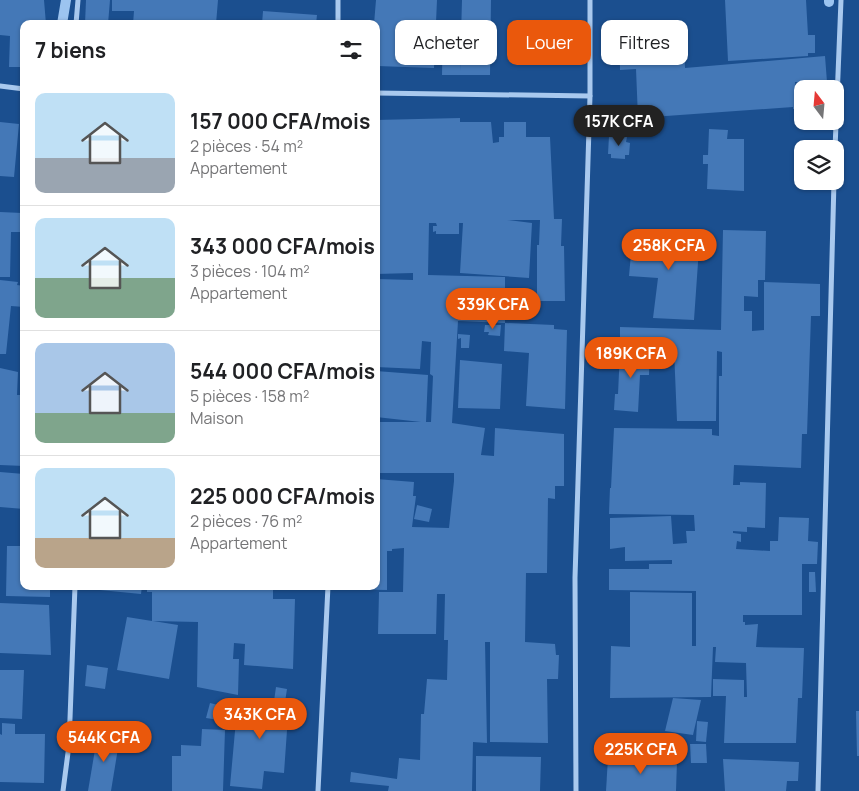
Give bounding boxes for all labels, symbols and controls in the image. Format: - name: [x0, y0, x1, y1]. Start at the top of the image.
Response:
- chip: Acheter: [395, 20, 497, 65]
- chip: Louer: [507, 20, 591, 65]
- chip: Filtres: [601, 20, 688, 65]
- text: 7 biens: [35, 36, 106, 64]
- icon: filters: [337, 36, 365, 64]
- north arrow: [794, 80, 844, 130]
- map controls: [794, 80, 844, 190]
- pin: 157K CFA: [567, 104, 671, 147]
- text: 157 000 CFA/mois: [190, 107, 370, 135]
- text: 157K CFA: [585, 110, 653, 132]
- icon: home: [75, 113, 135, 173]
- text: 2 pièces · 54 m²: [190, 135, 303, 157]
- button: layers: [794, 140, 844, 190]
- text: Appartement: [190, 157, 287, 179]
- pin: 258K CFA: [617, 228, 721, 271]
- text: 343 000 CFA/mois: [190, 232, 375, 260]
- text: 258K CFA: [633, 234, 705, 256]
- icon: home: [75, 238, 135, 298]
- text: 3 pièces · 104 m²: [190, 260, 310, 282]
- text: Appartement: [190, 282, 287, 304]
- pin: 339K CFA: [441, 288, 545, 330]
- text: 339K CFA: [457, 293, 529, 315]
- pin: 189K CFA: [579, 336, 683, 379]
- text: 189K CFA: [596, 342, 666, 364]
- text: 544 000 CFA/mois: [190, 357, 375, 385]
- icon: home: [75, 363, 135, 423]
- text: 5 pièces · 158 m²: [190, 385, 309, 407]
- text: Maison: [190, 407, 243, 429]
- text: 225 000 CFA/mois: [190, 482, 375, 510]
- icon: home: [75, 488, 135, 548]
- text: 2 pièces · 76 m²: [190, 510, 302, 532]
- text: Appartement: [190, 532, 287, 554]
- pin: 343K CFA: [208, 698, 312, 740]
- text: 343K CFA: [224, 703, 296, 725]
- pin: 544K CFA: [52, 720, 156, 763]
- text: 544K CFA: [68, 726, 140, 748]
- pin: 225K CFA: [589, 732, 693, 775]
- text: 225K CFA: [605, 738, 677, 760]

